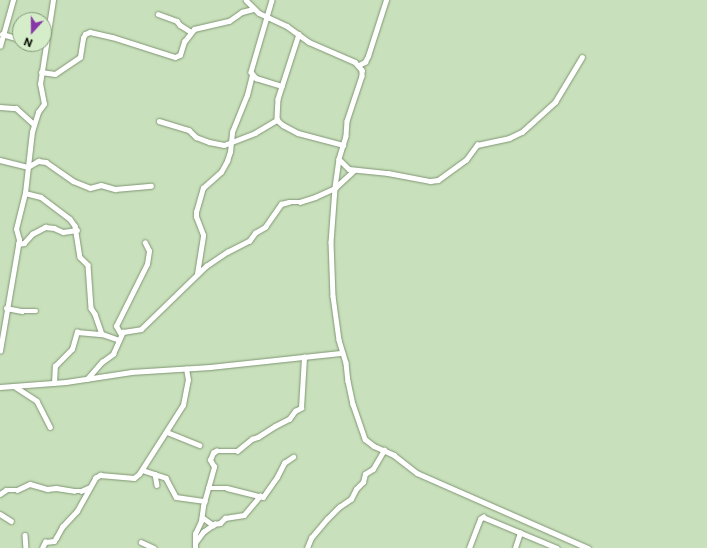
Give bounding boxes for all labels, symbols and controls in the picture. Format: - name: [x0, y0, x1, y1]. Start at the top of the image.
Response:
- north arrow: [12, 12, 52, 52]
- text: N: [22, 35, 34, 50]

